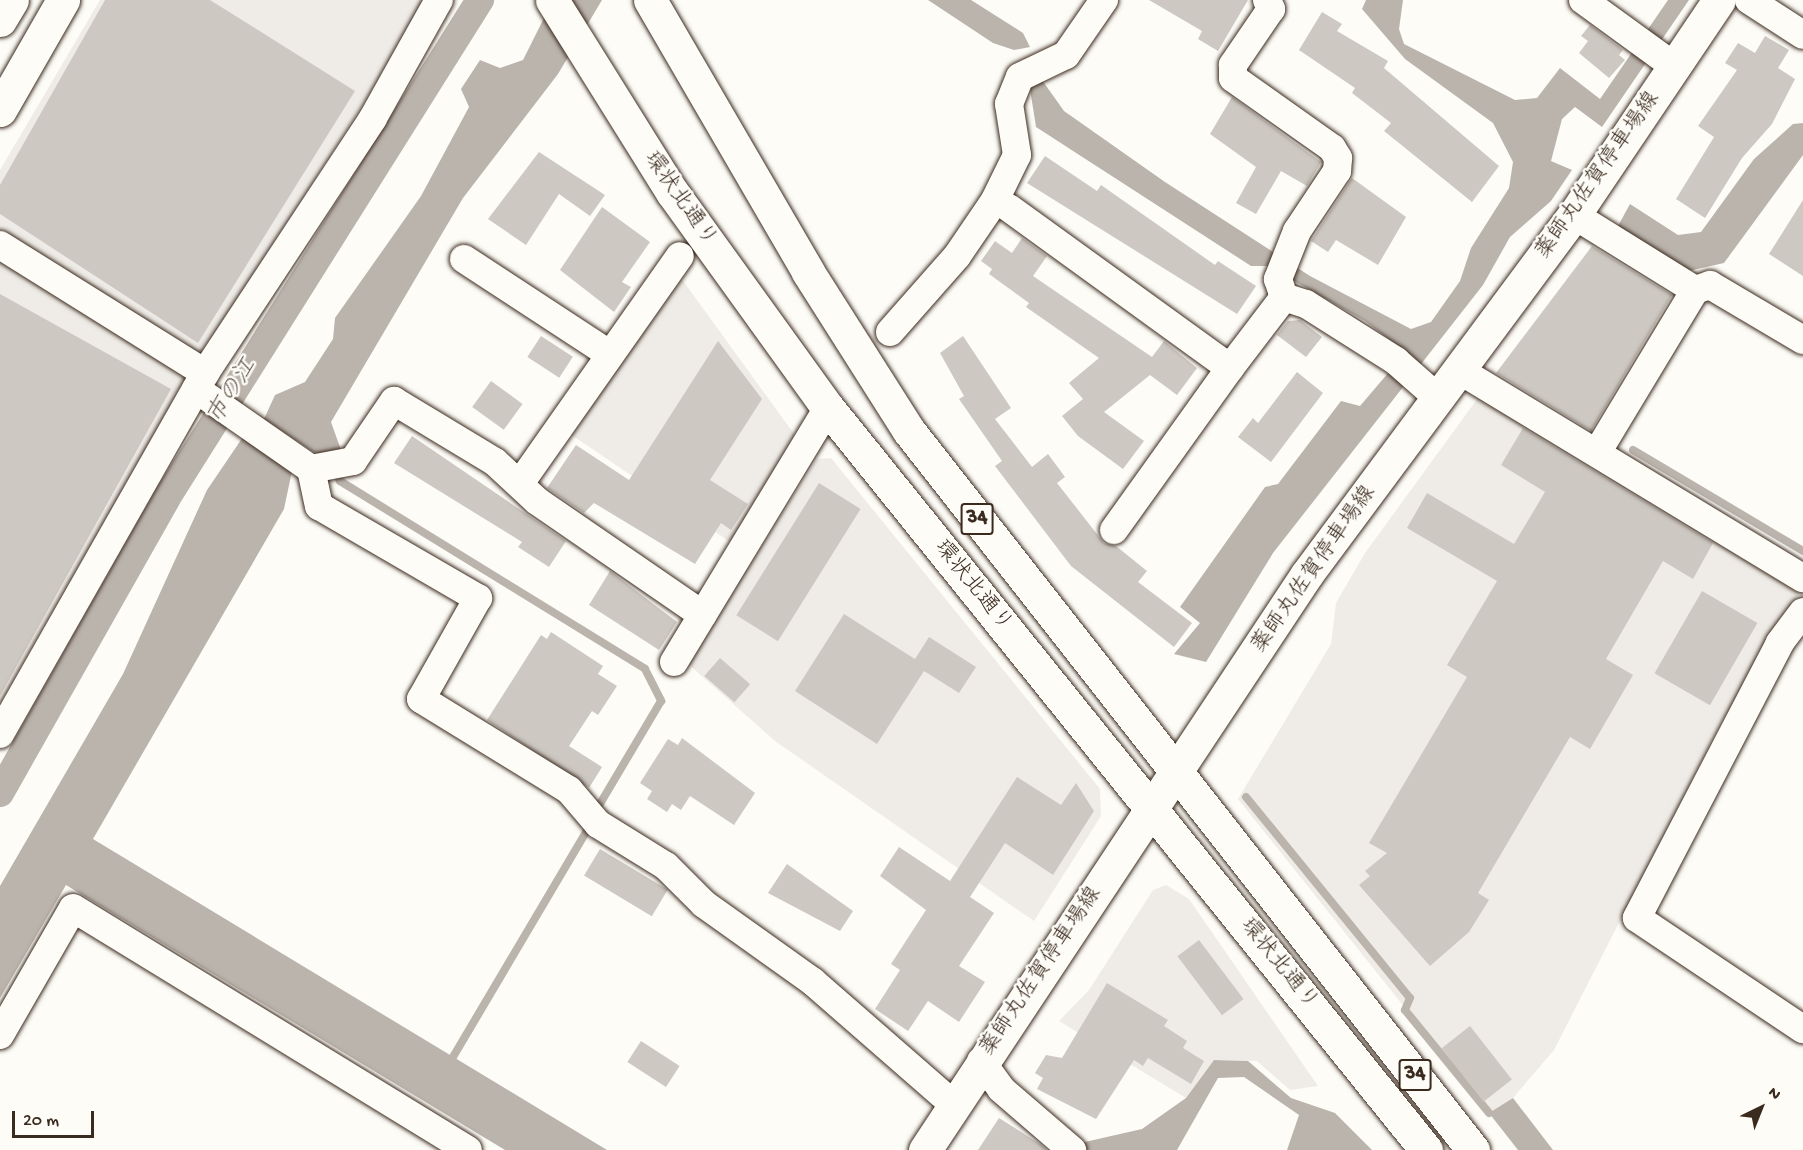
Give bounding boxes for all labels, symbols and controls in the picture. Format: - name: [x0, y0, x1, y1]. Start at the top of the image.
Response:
- street label: 薬師丸佐賀停車場線: [1531, 87, 1667, 265]
- street label: 環状北通り: [637, 147, 721, 253]
- water label: 市の江: [202, 354, 264, 430]
- street label: 薬師丸佐賀停車場線: [1247, 481, 1383, 659]
- road number: 34: [960, 501, 994, 537]
- street label: 環状北通り: [927, 536, 1017, 638]
- street label: 薬師丸佐賀停車場線: [976, 883, 1108, 1061]
- street label: 環状北通り: [1233, 914, 1323, 1016]
- road number: 34: [1398, 1057, 1432, 1093]
- north arrow: [1731, 1078, 1791, 1138]
- text: N: [1763, 1084, 1784, 1105]
- scale bar: [15, 1099, 98, 1137]
- text: 20 m: [23, 1111, 59, 1132]

